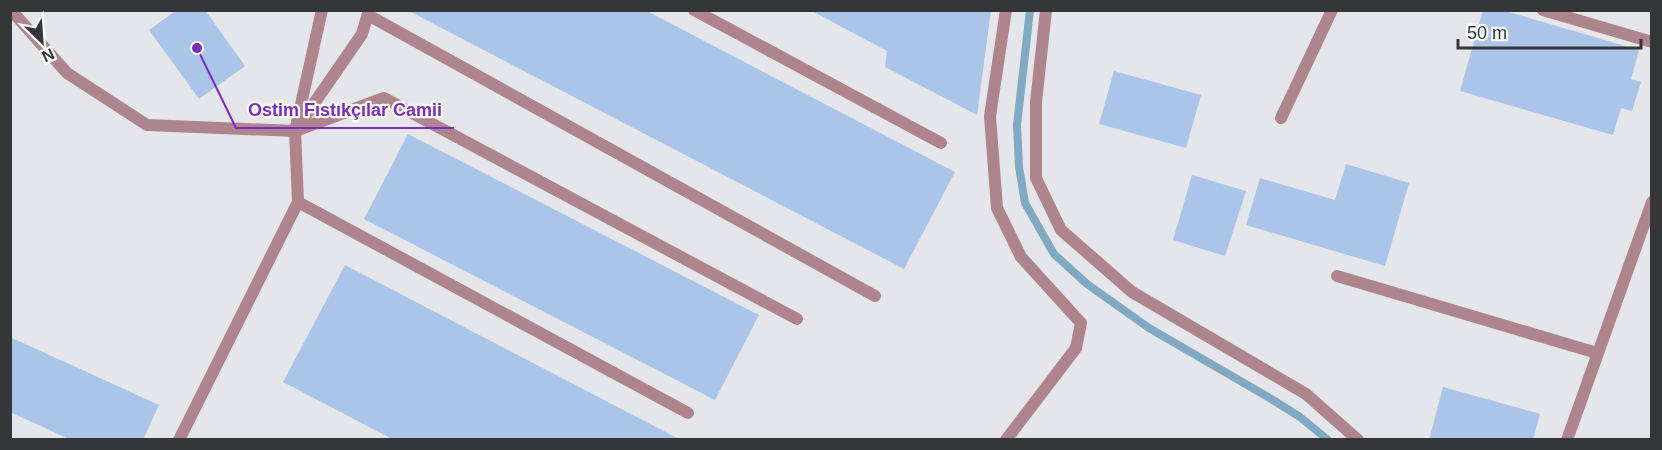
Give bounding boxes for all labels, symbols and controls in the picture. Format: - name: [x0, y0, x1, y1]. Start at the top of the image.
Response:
- north arrow: [12, 12, 72, 72]
- scale bar: [1458, 12, 1641, 50]
- text: 50 m: [1467, 23, 1507, 43]
- text: N: [39, 45, 57, 65]
- callout: Ostim Fıstıkçılar Camii: [236, 92, 454, 128]
- text: Ostim Fıstıkçılar Camii: [248, 100, 442, 120]

